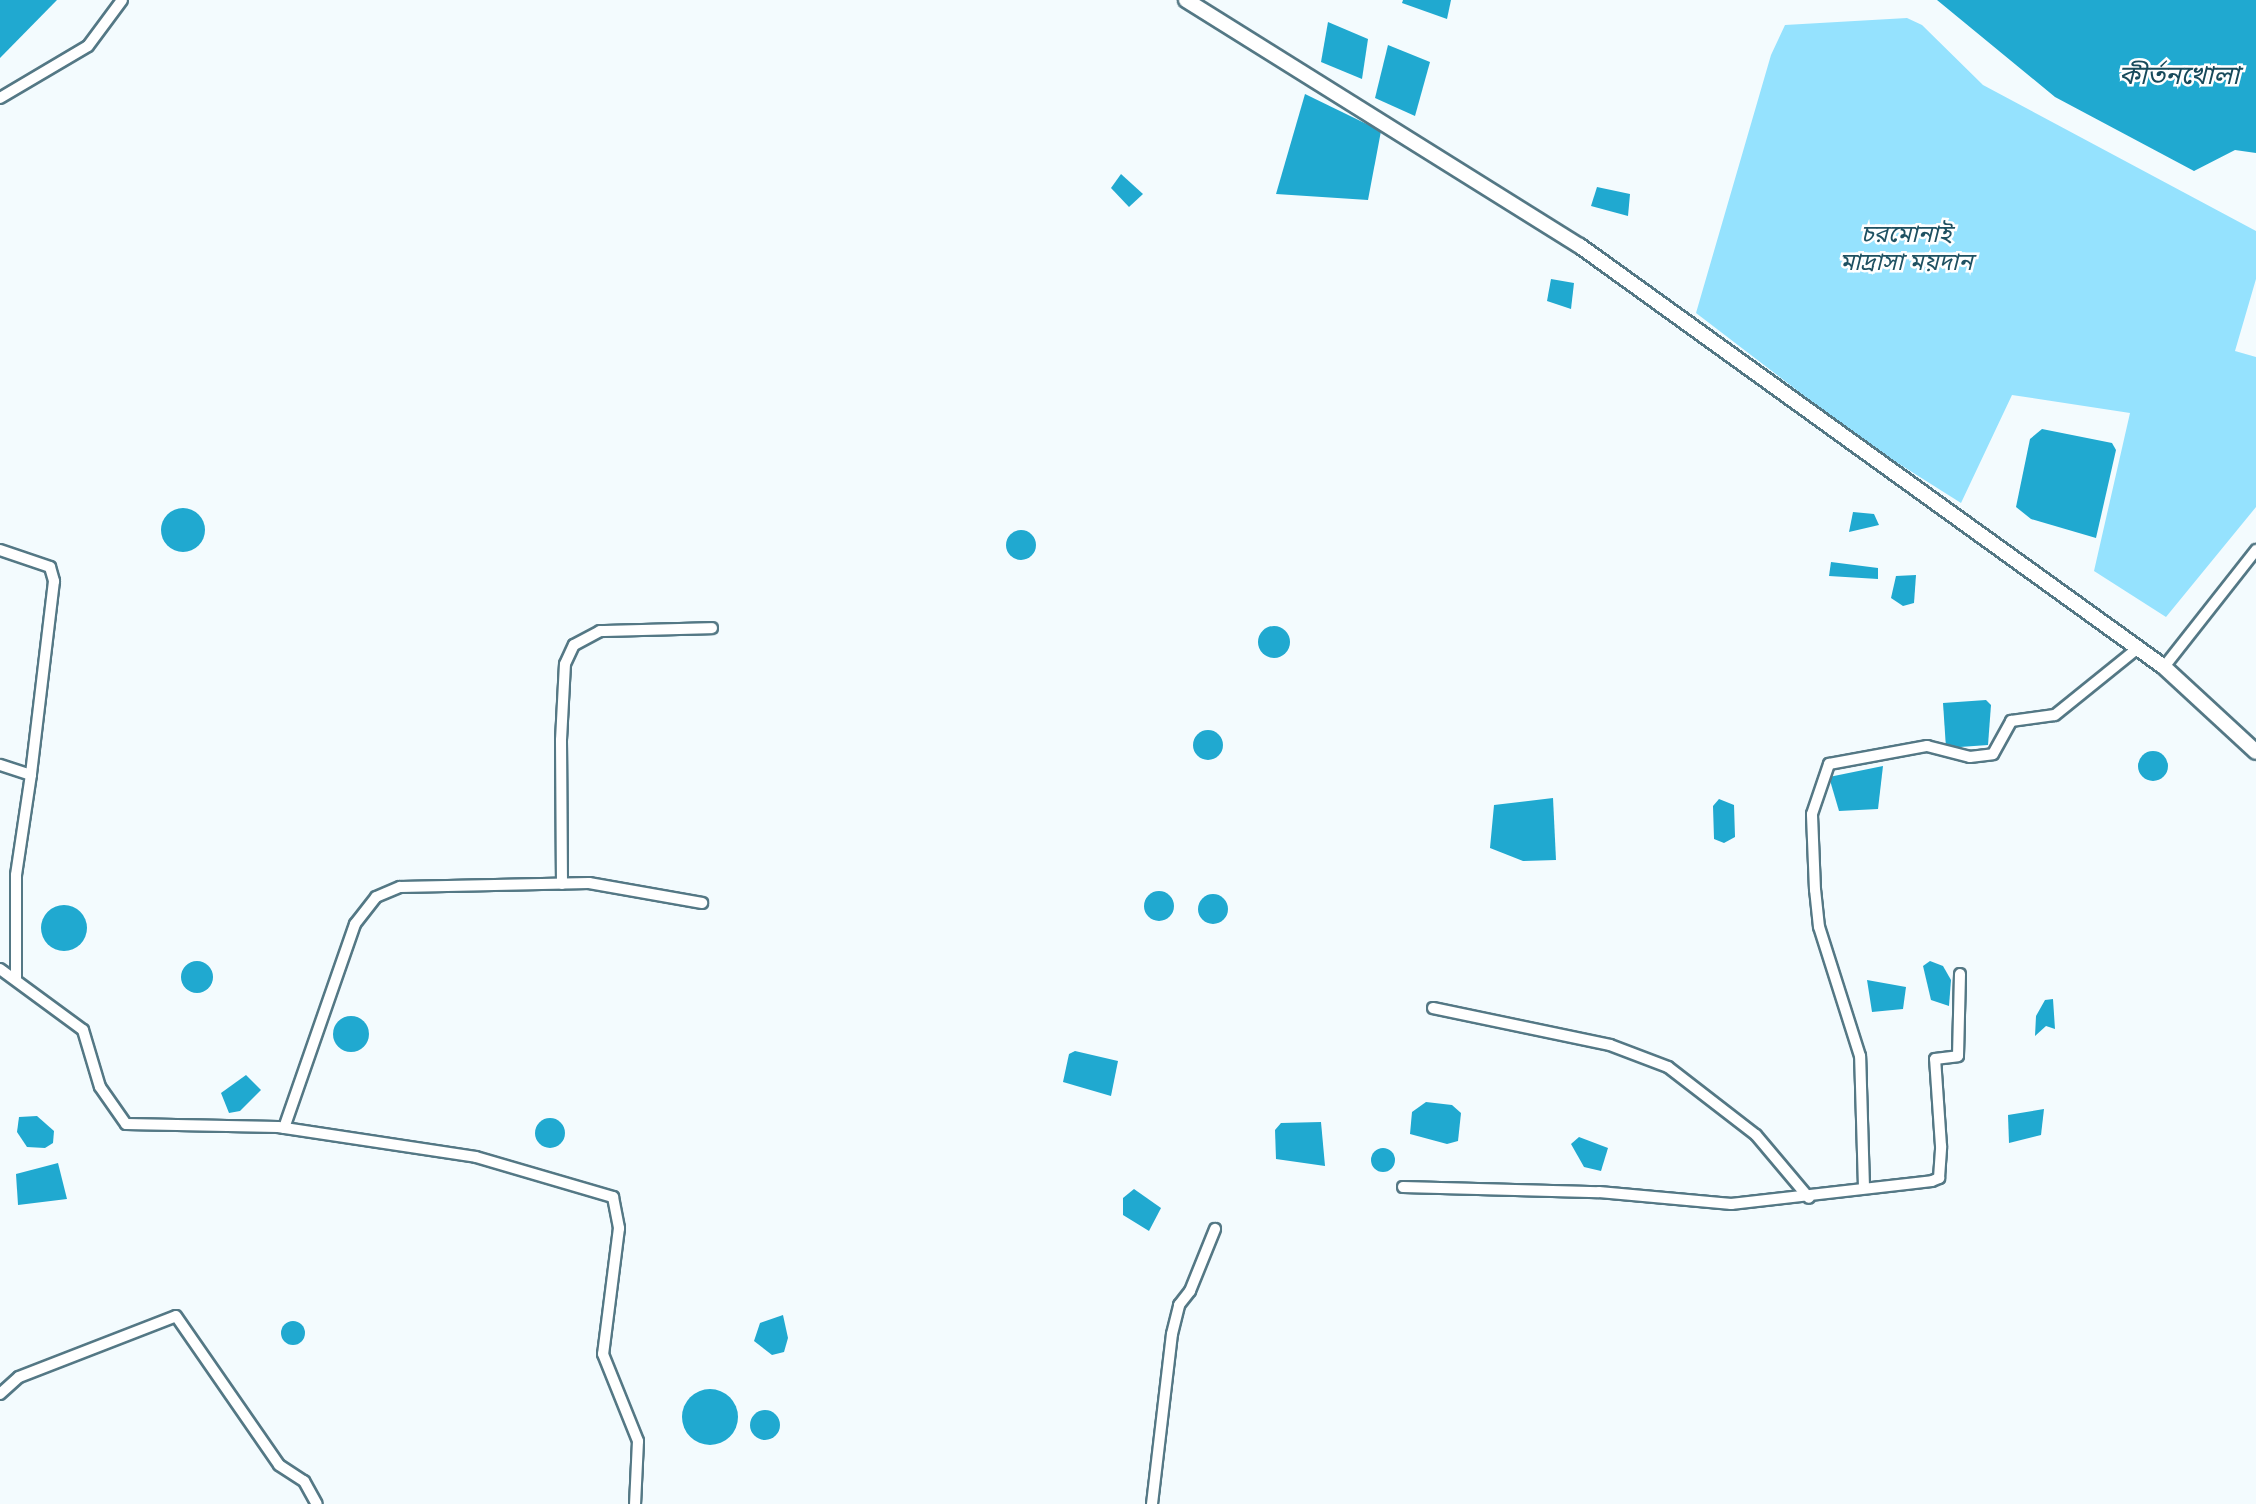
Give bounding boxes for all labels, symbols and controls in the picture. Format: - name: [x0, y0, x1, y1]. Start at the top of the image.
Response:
- water label: কীর্তনখোলা: [2119, 60, 2239, 92]
- park label: চরমোনাই মাদ্রাসা ময়দান: [1839, 220, 1973, 276]

